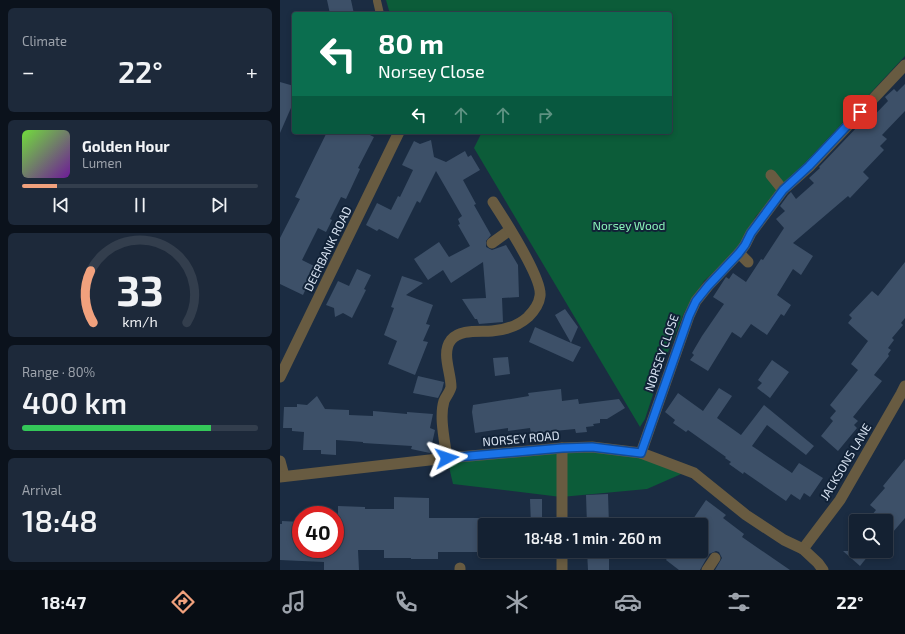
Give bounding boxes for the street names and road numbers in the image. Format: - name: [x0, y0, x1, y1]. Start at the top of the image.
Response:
- street label: DEERBANK ROAD: [301, 204, 354, 293]
- street label: NORSEY CLOSE: [641, 312, 681, 393]
- street label: JACKSONS LANE: [817, 420, 874, 502]
- street label: NORSEY ROAD: [482, 428, 560, 448]

